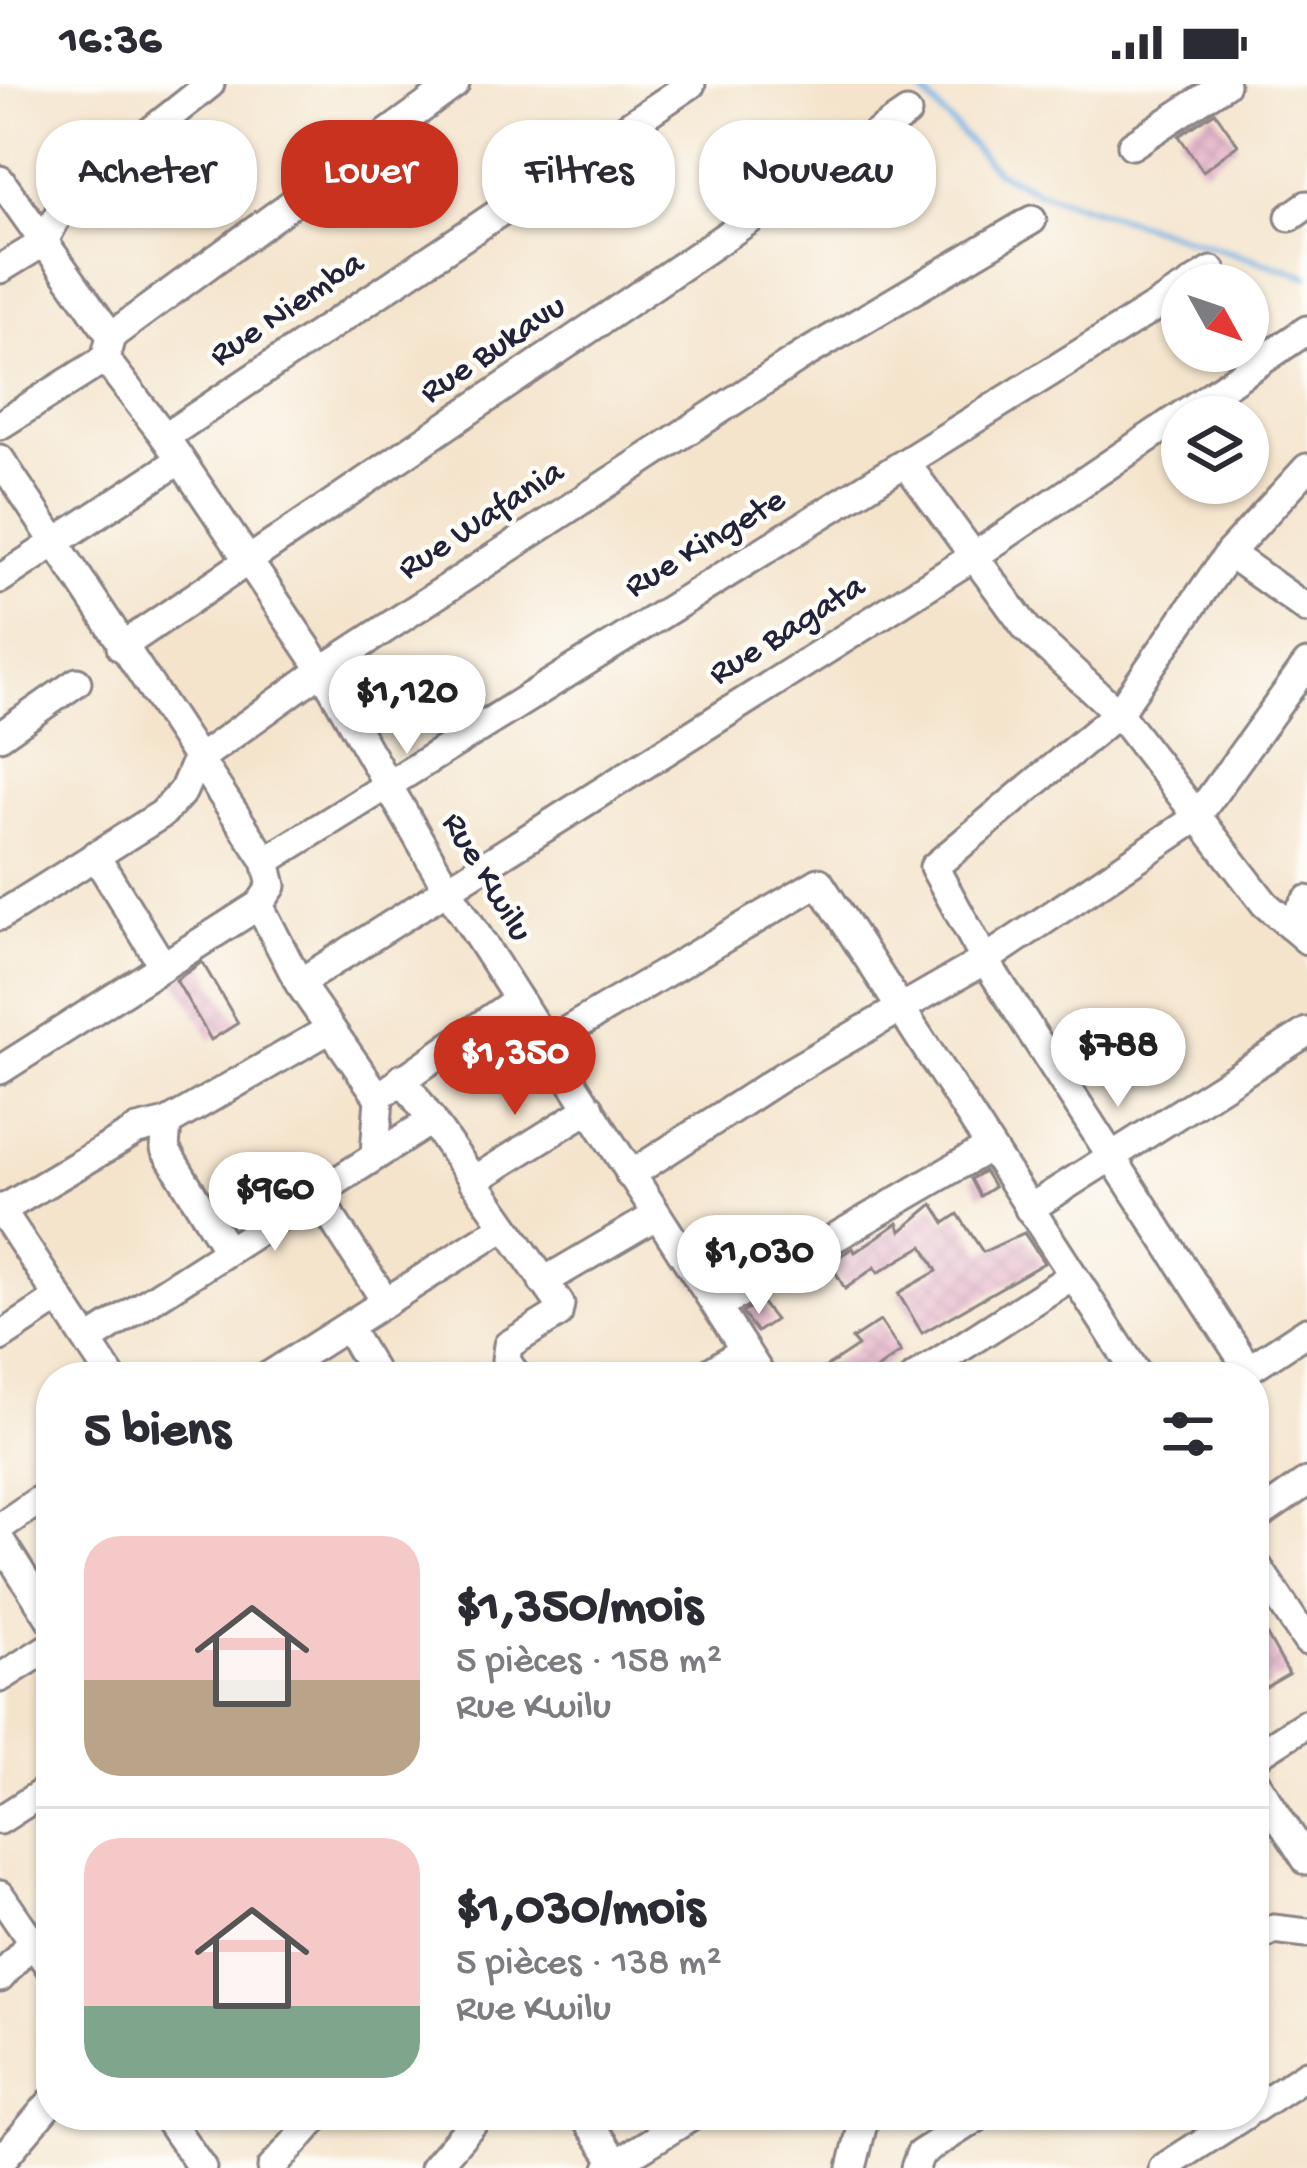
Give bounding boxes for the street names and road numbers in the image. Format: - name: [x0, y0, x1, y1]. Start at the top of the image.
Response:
- street label: Rue Niemba: [202, 243, 374, 378]
- street label: Rue Bukavu: [413, 286, 575, 416]
- street label: Rue Wafania: [391, 452, 574, 592]
- street label: Rue Kingete: [618, 480, 795, 610]
- street label: Rue Bagata: [702, 566, 875, 697]
- street label: Rue Kwilu: [430, 806, 540, 951]

